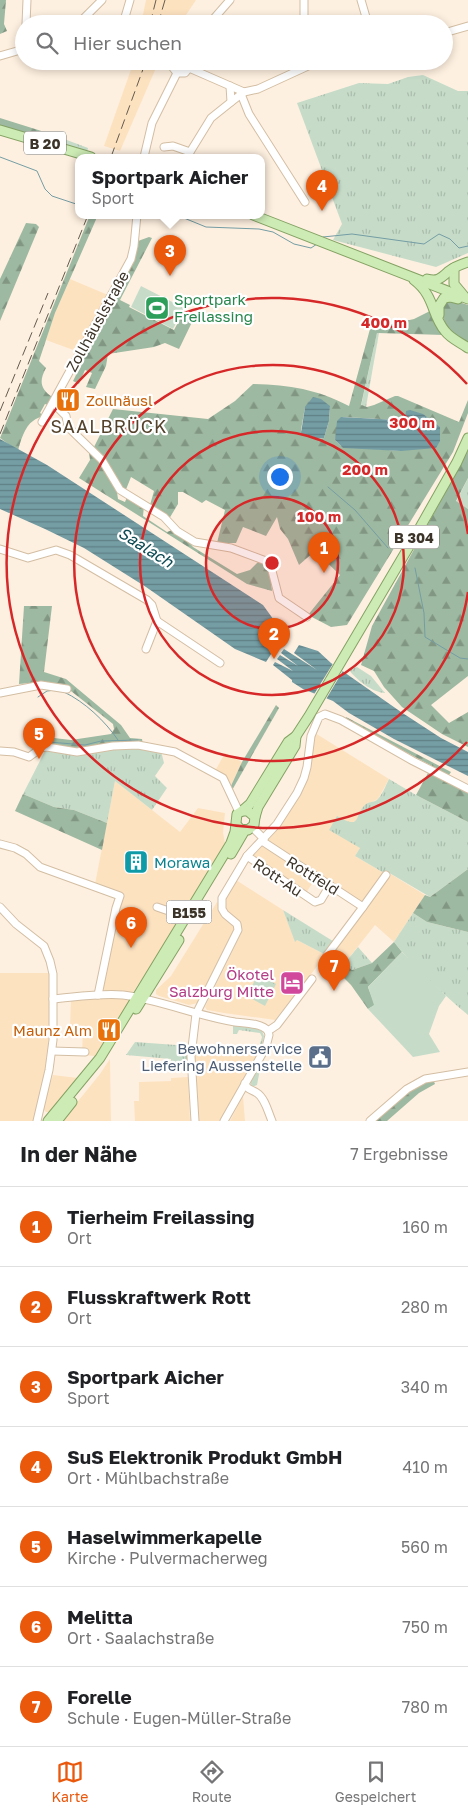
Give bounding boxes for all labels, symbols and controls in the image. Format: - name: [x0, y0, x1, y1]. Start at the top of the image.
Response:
- search box: [15, 15, 453, 70]
- icon: search: [33, 29, 61, 57]
- text: Hier suchen: [73, 31, 182, 54]
- road number: B 20: [24, 132, 66, 154]
- popup: [75, 154, 265, 219]
- text: Sportpark Aicher: [92, 165, 248, 188]
- pin: 4: [306, 170, 338, 211]
- text: Sport: [92, 188, 134, 208]
- pin: 3: [154, 235, 186, 276]
- street label: Zollhäuslstraße: [62, 267, 132, 374]
- place label: Sportpark Freilassing: [174, 290, 253, 325]
- sports icon: Sportpark Freilassing: [144, 295, 170, 321]
- text: 400 m: [361, 313, 407, 331]
- restaurant icon: Zollhäusl: [55, 387, 81, 413]
- place label: Zollhäusl: [86, 391, 153, 409]
- text: 300 m: [389, 413, 435, 431]
- district label: SAALBRÜCK: [51, 415, 168, 437]
- text: 200 m: [342, 460, 388, 478]
- your location: [267, 464, 293, 490]
- text: 100 m: [297, 507, 341, 525]
- water label: Saalach: [115, 522, 178, 572]
- road number: B 304: [389, 526, 439, 548]
- pin: 1: [308, 532, 340, 573]
- centre of rings: [263, 554, 281, 572]
- pin: 2: [258, 618, 290, 659]
- pin: 5: [23, 718, 55, 759]
- building icon: Morawa: [123, 849, 149, 875]
- street label: Rottfeld: [283, 852, 343, 898]
- place label: Morawa: [154, 853, 210, 871]
- street label: Rott-Au: [250, 854, 306, 900]
- road number: B155: [166, 900, 212, 924]
- pin: 6: [115, 907, 147, 948]
- pin: 7: [318, 950, 350, 991]
- place label: Ökotel Salzburg Mitte: [169, 965, 274, 1000]
- hotel icon: Ökotel Salzburg Mitte: [279, 970, 305, 996]
- restaurant icon: Maunz Alm: [96, 1017, 122, 1043]
- place label: Maunz Alm: [13, 1021, 92, 1039]
- place label: Bewohnerservice Liefering Aussenstelle: [141, 1039, 302, 1074]
- public building icon: Bewohnerservice Liefering Aussenstelle: [307, 1044, 333, 1070]
- text: In der Nähe: [20, 1141, 137, 1167]
- text: 7 Ergebnisse: [350, 1144, 448, 1164]
- text: Tierheim Freilassing: [67, 1205, 254, 1228]
- text: 1: [32, 1217, 40, 1237]
- text: 160 m: [402, 1217, 448, 1237]
- text: Ort: [67, 1228, 92, 1248]
- text: Flusskraftwerk Rott: [67, 1285, 251, 1308]
- text: 2: [31, 1297, 41, 1317]
- text: 280 m: [401, 1297, 448, 1317]
- text: Ort: [67, 1308, 92, 1328]
- text: Sportpark Aicher: [67, 1365, 224, 1388]
- text: 3: [31, 1377, 41, 1397]
- text: 340 m: [401, 1377, 448, 1397]
- text: Sport: [67, 1388, 110, 1408]
- text: SuS Elektronik Produkt GmbH: [67, 1445, 342, 1468]
- text: 4: [31, 1457, 41, 1477]
- text: 410 m: [402, 1457, 448, 1477]
- text: Ort · Mühlbachstraße: [67, 1468, 229, 1488]
- text: Haselwimmerkapelle: [67, 1525, 262, 1548]
- text: 5: [31, 1537, 41, 1557]
- text: 560 m: [401, 1537, 448, 1557]
- text: Kirche · Pulvermacherweg: [67, 1548, 268, 1568]
- text: Melitta: [67, 1605, 133, 1628]
- text: 6: [31, 1617, 41, 1637]
- text: 750 m: [402, 1617, 448, 1637]
- text: Ort · Saalachstraße: [67, 1628, 214, 1648]
- text: Forelle: [67, 1685, 132, 1708]
- text: 7: [32, 1697, 40, 1717]
- text: 780 m: [402, 1697, 448, 1717]
- text: Schule · Eugen-Müller-Straße: [67, 1708, 291, 1728]
- tab: Karte: [52, 1758, 88, 1805]
- tab: Route: [192, 1758, 232, 1805]
- tab: Gespeichert: [335, 1758, 416, 1805]

